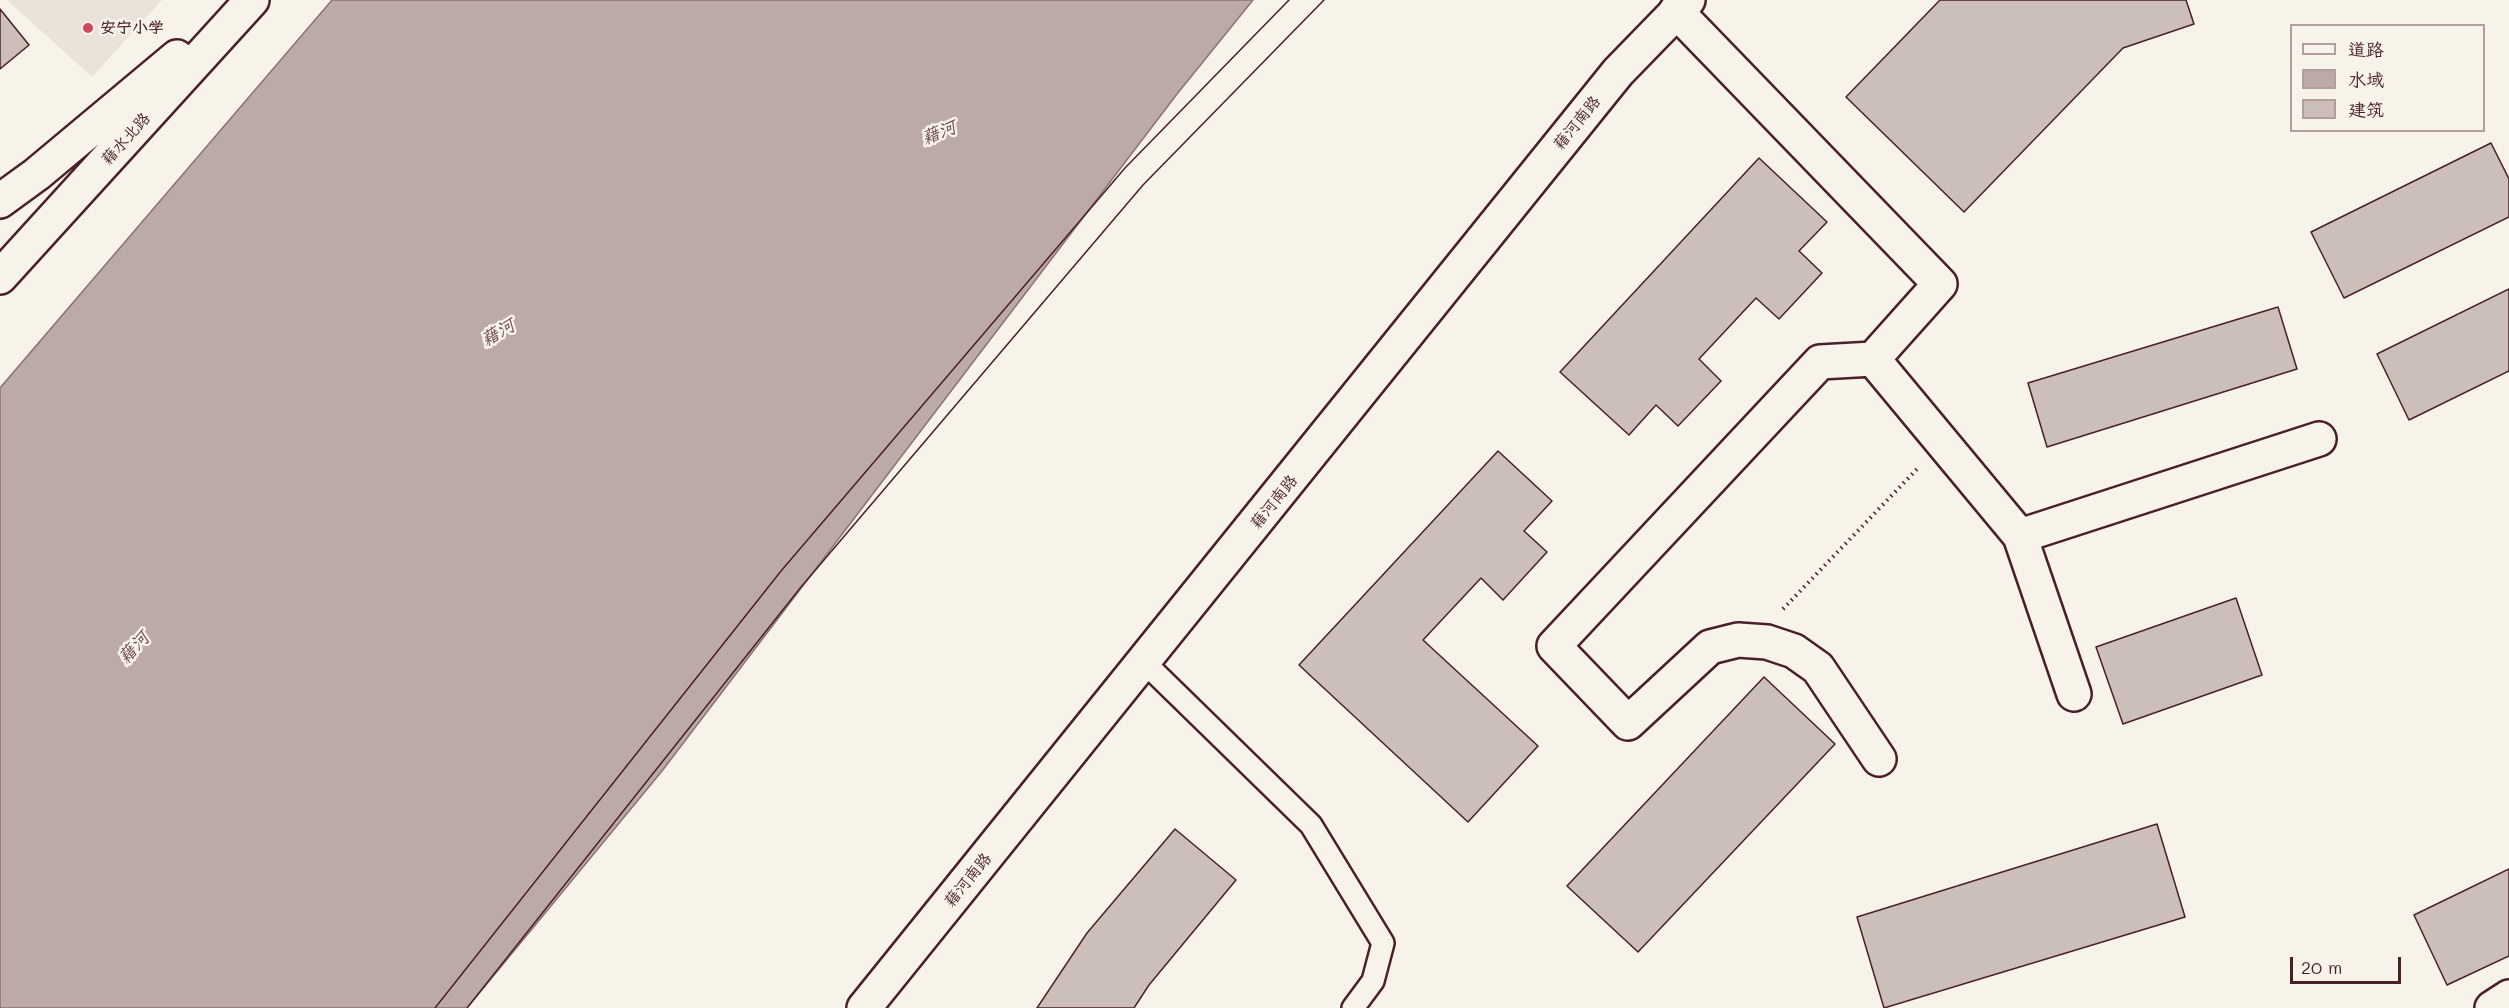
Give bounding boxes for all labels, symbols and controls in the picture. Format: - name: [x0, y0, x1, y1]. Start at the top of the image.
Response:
- place label: 安宁小学: [100, 18, 164, 38]
- marker: 安宁小学: [81, 21, 95, 35]
- legend: [2290, 24, 2485, 132]
- text: 道路: [2348, 37, 2384, 61]
- text: 水域: [2348, 67, 2384, 91]
- street label: 藉河南路: [1549, 92, 1605, 154]
- text: 建筑: [2348, 97, 2384, 121]
- street label: 藉水北路: [97, 109, 155, 169]
- water label: 藉河: [918, 116, 960, 150]
- water label: 藉河: [477, 315, 519, 351]
- street label: 藉河南路: [1246, 471, 1302, 533]
- water label: 藉河: [114, 627, 154, 669]
- street label: 藉河南路: [940, 849, 996, 911]
- scale bar: [2293, 945, 2404, 983]
- text: 20 m: [2301, 955, 2342, 979]

